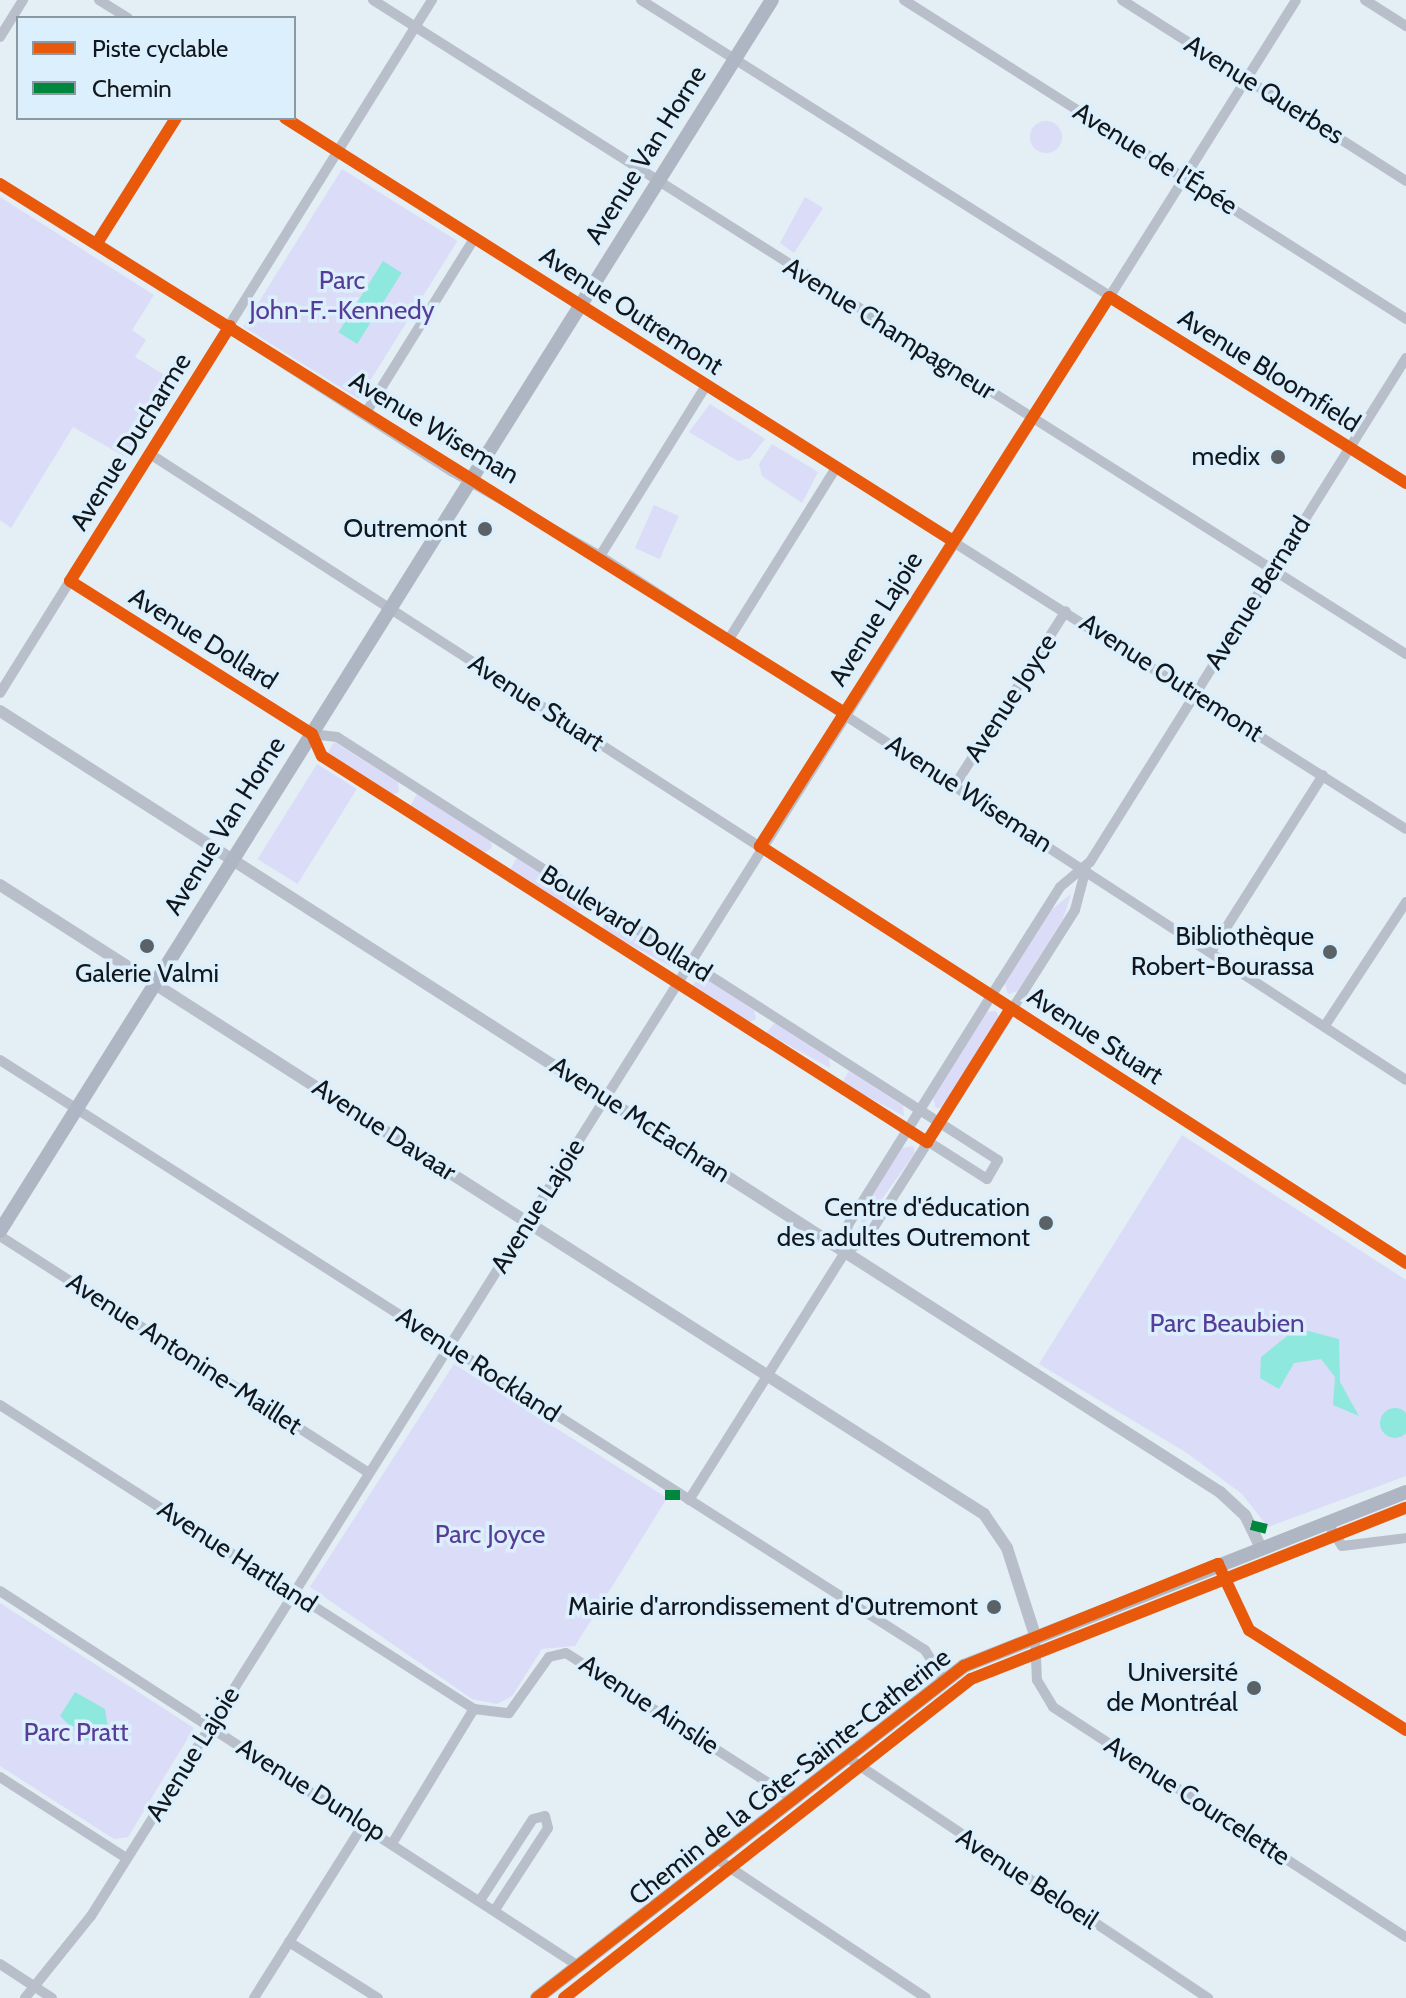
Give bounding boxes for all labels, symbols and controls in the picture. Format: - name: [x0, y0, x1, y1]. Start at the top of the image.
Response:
- legend: [16, 16, 296, 120]
- street label: Avenue Querbes: [1179, 29, 1349, 151]
- text: Piste cyclable: [92, 34, 228, 63]
- street label: Avenue Van Horne: [579, 60, 713, 250]
- text: Chemin: [92, 74, 172, 103]
- street label: Avenue de l'Épée: [1067, 96, 1243, 222]
- street label: Avenue Outremont: [534, 240, 728, 382]
- street label: Avenue Champagneur: [778, 251, 1000, 407]
- park label: Parc John-F.-Kennedy: [249, 265, 435, 326]
- street label: Avenue Bloomfield: [1172, 302, 1366, 440]
- street label: Avenue Ducharme: [64, 347, 198, 537]
- street label: Avenue Wiseman: [344, 365, 524, 491]
- place label: medix: [1192, 441, 1260, 473]
- marker: medix: [1267, 446, 1289, 468]
- street label: Avenue Bernard: [1198, 511, 1318, 675]
- place label: Outremont: [343, 513, 467, 545]
- marker: Outremont: [474, 518, 496, 540]
- street label: Avenue Lajoie: [822, 546, 930, 692]
- street label: Avenue Dollard: [123, 581, 283, 697]
- street label: Avenue Outremont: [1074, 607, 1268, 749]
- street label: Avenue Joyce: [958, 628, 1064, 768]
- street label: Avenue Stuart: [463, 648, 609, 758]
- street label: Avenue Wiseman: [880, 729, 1058, 859]
- street label: Avenue Van Horne: [158, 731, 292, 921]
- street label: Boulevard Dollard: [535, 859, 717, 989]
- place label: Bibliothèque Robert-Bourassa: [1131, 921, 1314, 982]
- marker: Galerie Valmi: [138, 937, 156, 955]
- marker: Bibliothèque Robert-Bourassa: [1321, 943, 1339, 961]
- place label: Galerie Valmi: [75, 958, 219, 990]
- street label: Avenue Stuart: [1022, 981, 1168, 1091]
- street label: Avenue McEachran: [544, 1050, 736, 1190]
- street label: Avenue Davaar: [306, 1072, 462, 1188]
- street label: Avenue Lajoie: [484, 1133, 592, 1279]
- place label: Centre d'éducation des adultes Outremont: [777, 1192, 1030, 1254]
- marker: Centre d'éducation des adultes Outremont: [1037, 1214, 1055, 1232]
- street label: Avenue Antonine-Maillet: [61, 1266, 307, 1442]
- street label: Avenue Rockland: [390, 1300, 566, 1430]
- park label: Parc Beaubien: [1149, 1308, 1305, 1340]
- street label: Avenue Hartland: [152, 1494, 322, 1620]
- park label: Parc Joyce: [435, 1519, 545, 1551]
- place label: Mairie d'arrondissement d'Outremont: [568, 1591, 978, 1623]
- marker: Mairie d'arrondissement d'Outremont: [985, 1598, 1003, 1616]
- street label: Chemin de la Côte-Sainte-Catherine: [623, 1642, 957, 1912]
- street label: Avenue Ainslie: [573, 1648, 725, 1762]
- place label: Université de Montréal: [1106, 1657, 1238, 1718]
- marker: Université de Montréal: [1245, 1679, 1263, 1697]
- street label: Avenue Lajoie: [139, 1681, 247, 1827]
- park label: Parc Pratt: [24, 1717, 128, 1749]
- street label: Avenue Courcelette: [1098, 1729, 1296, 1873]
- street label: Avenue Dunlop: [231, 1732, 391, 1848]
- street label: Avenue Beloeil: [950, 1822, 1104, 1936]

